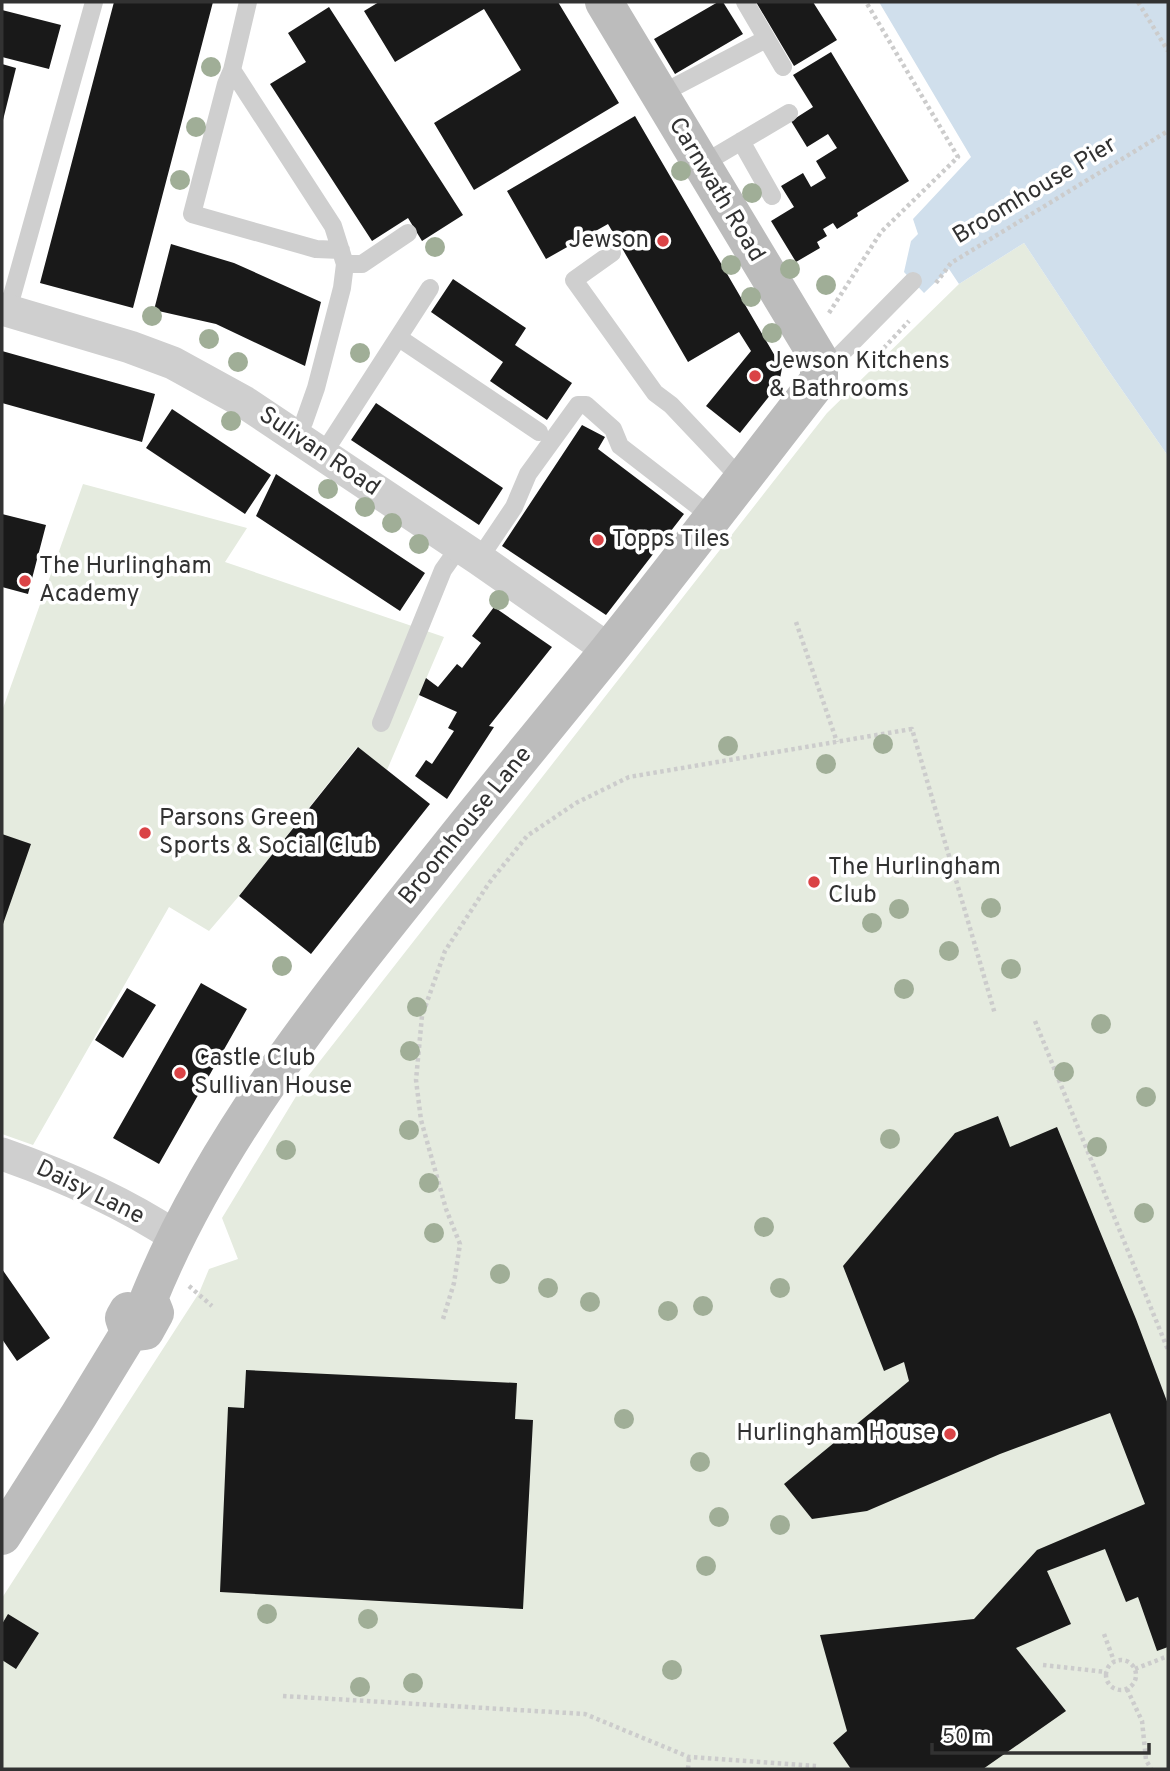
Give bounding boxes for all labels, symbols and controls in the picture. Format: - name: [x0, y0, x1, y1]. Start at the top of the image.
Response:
- street label: Carnwath Road: [661, 112, 771, 268]
- street label: Broomhouse Pier: [948, 130, 1122, 252]
- place label: Jewson: [568, 226, 649, 256]
- marker: Jewson: [655, 233, 671, 249]
- place label: Jewson Kitchens & Bathrooms: [769, 347, 950, 405]
- marker: Jewson Kitchens & Bathrooms: [747, 368, 763, 384]
- street label: Sulivan Road: [253, 400, 385, 504]
- place label: Topps Tiles: [612, 525, 730, 555]
- marker: Topps Tiles: [590, 532, 606, 548]
- place label: The Hurlingham Academy: [39, 552, 212, 610]
- marker: The Hurlingham Academy: [17, 573, 33, 589]
- street label: Broomhouse Lane: [393, 741, 539, 911]
- place label: Parsons Green Sports & Social Club: [159, 804, 377, 862]
- marker: Parsons Green Sports & Social Club: [137, 825, 153, 841]
- place label: The Hurlingham Club: [828, 853, 1001, 911]
- marker: The Hurlingham Club: [806, 874, 822, 890]
- place label: Castle Club Sullivan House: [194, 1044, 352, 1102]
- marker: Castle Club Sullivan House: [172, 1065, 188, 1081]
- street label: Daisy Lane: [31, 1154, 149, 1232]
- place label: Hurlingham House: [736, 1419, 936, 1449]
- marker: Hurlingham House: [942, 1426, 958, 1442]
- scale bar: [932, 1712, 1149, 1756]
- text: 50 m: [942, 1724, 991, 1751]

